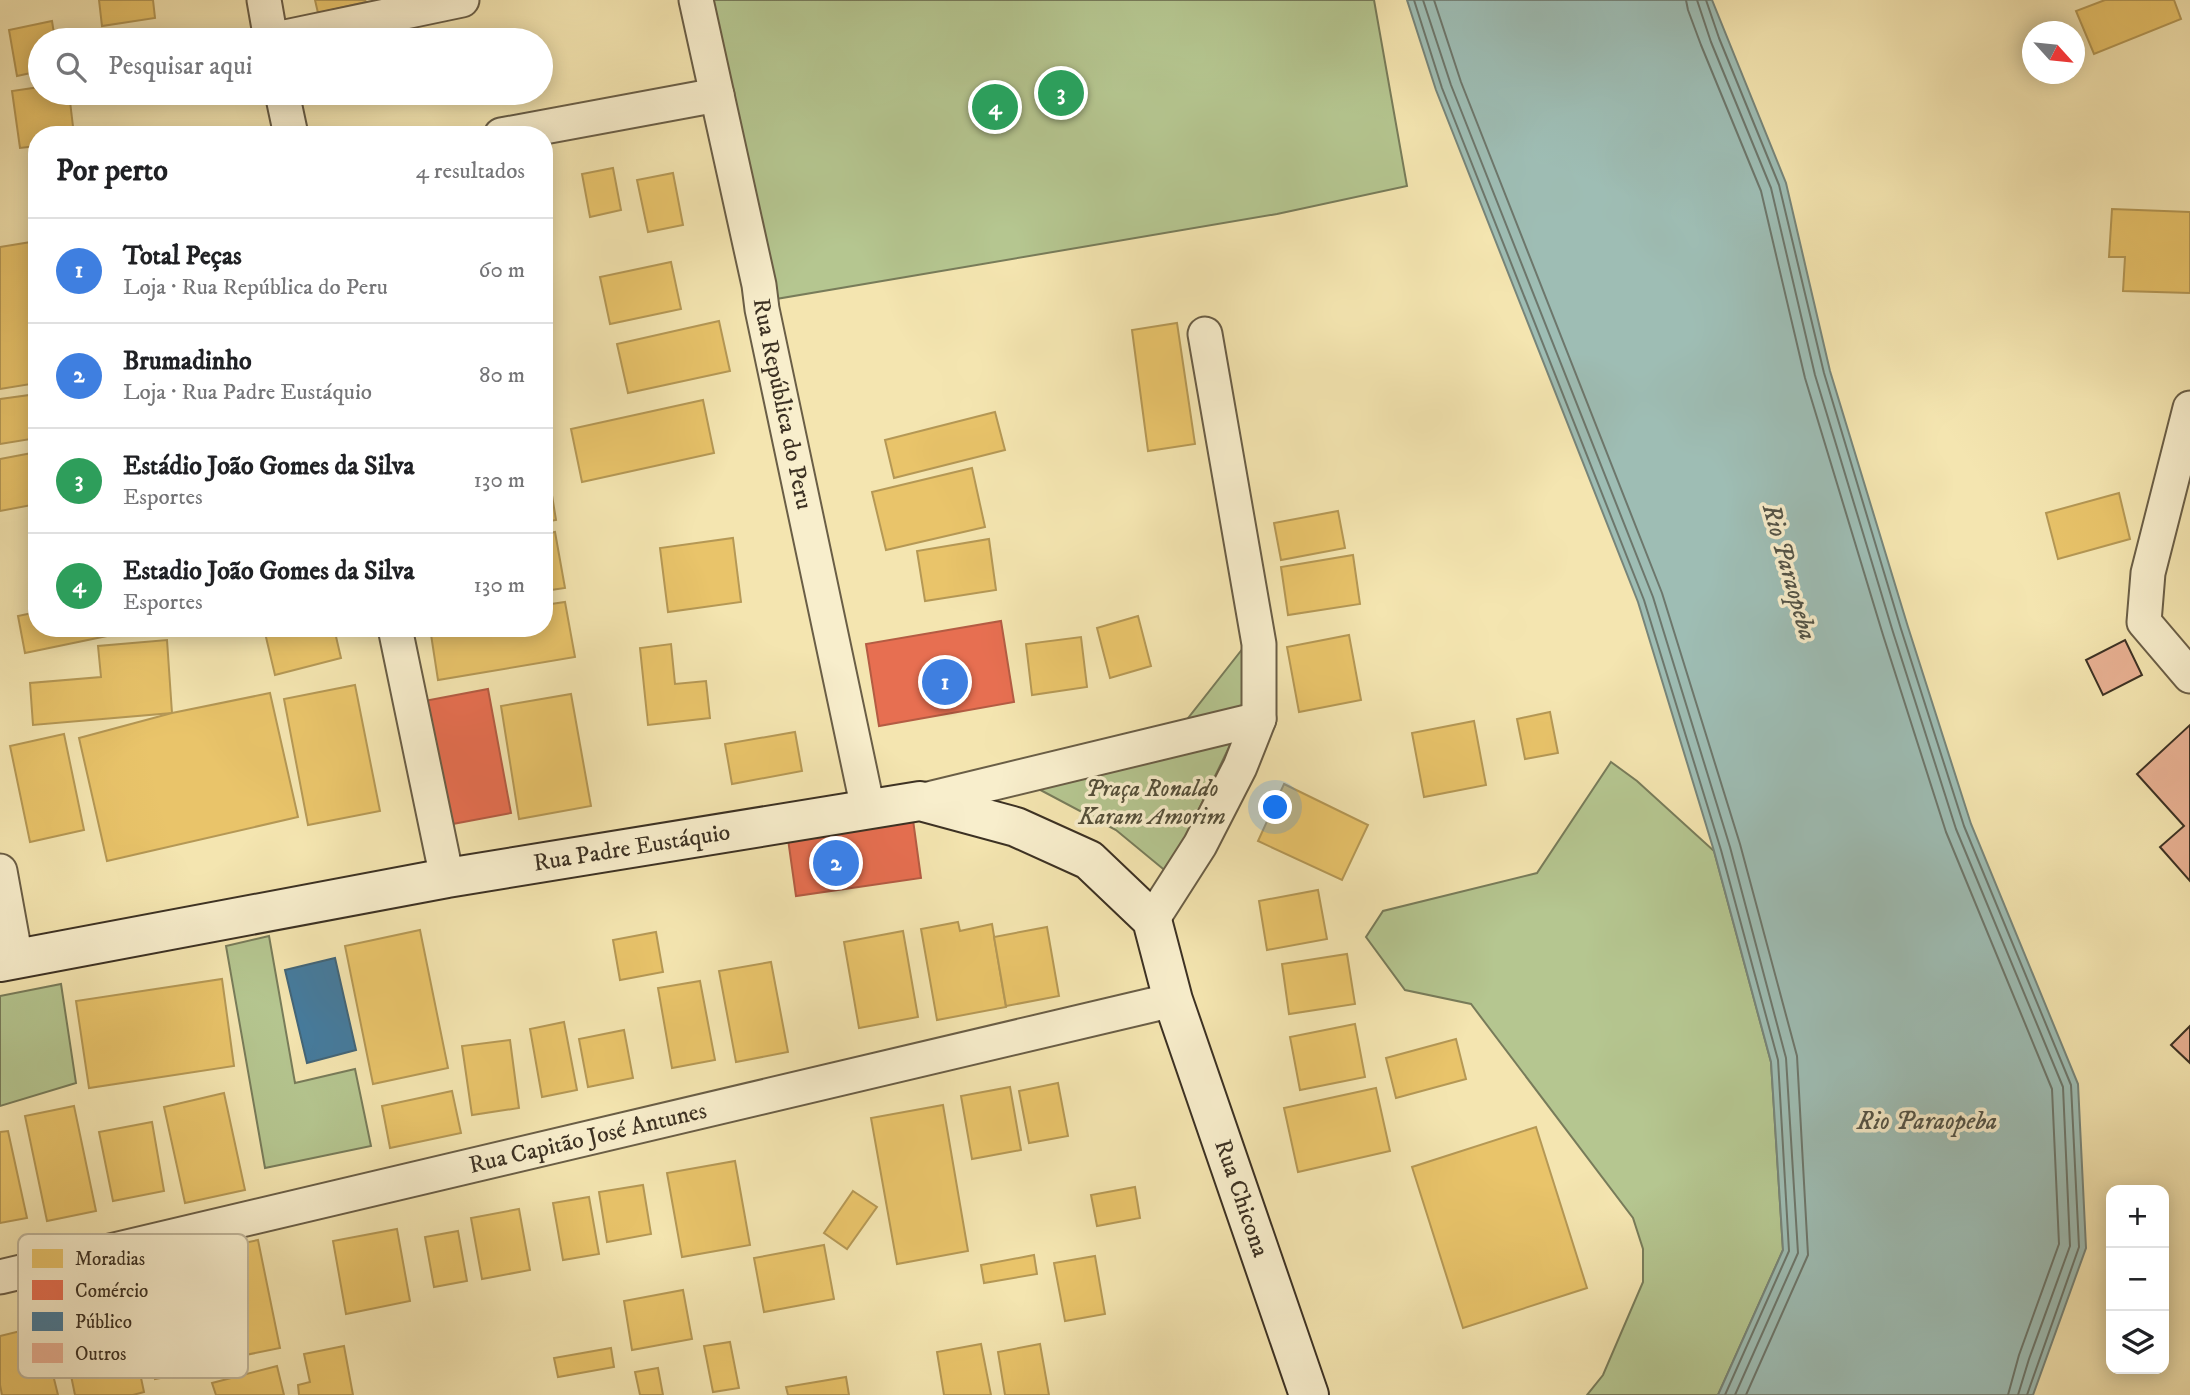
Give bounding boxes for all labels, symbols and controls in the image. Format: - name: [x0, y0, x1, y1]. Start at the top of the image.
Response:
- north arrow: [2022, 21, 2085, 84]
- search box: [28, 28, 553, 105]
- icon: search: [52, 48, 90, 86]
- text: Pesquisar aqui: [108, 50, 252, 83]
- pin: 3: [1038, 67, 1084, 119]
- pin: 4: [972, 81, 1018, 133]
- text: Por perto: [56, 153, 168, 190]
- text: 4 resultados: [416, 157, 525, 186]
- text: Total Peças: [123, 240, 242, 273]
- text: 1: [75, 256, 83, 285]
- text: 60 m: [478, 256, 525, 285]
- text: Loja · Rua República do Peru: [123, 273, 388, 302]
- street label: Rua República do Peru: [746, 296, 819, 512]
- text: Brumadinho: [123, 345, 252, 378]
- text: 2: [73, 361, 85, 390]
- text: 80 m: [479, 361, 525, 390]
- text: Loja · Rua Padre Eustáquio: [123, 378, 372, 407]
- text: Estádio João Gomes da Silva: [123, 450, 414, 483]
- text: 3: [75, 466, 83, 495]
- text: 130 m: [473, 466, 525, 495]
- text: Esportes: [123, 483, 203, 512]
- water label: Rio Paraopeba: [1753, 499, 1824, 644]
- text: Estadio João Gomes da Silva: [123, 555, 414, 588]
- text: 4: [72, 571, 86, 600]
- text: 130 m: [473, 571, 525, 600]
- text: Esportes: [123, 588, 203, 617]
- pin: 1: [922, 656, 968, 708]
- park label: Praça Ronaldo Karam Amorim: [1077, 774, 1226, 832]
- your location: [1258, 790, 1292, 824]
- street label: Rua Padre Eustáquio: [531, 817, 732, 879]
- pin: 2: [813, 837, 859, 889]
- street label: Rua Capitão José Antunes: [466, 1096, 710, 1181]
- water label: Rio Paraopeba: [1856, 1105, 1997, 1138]
- street label: Rua Chicona: [1207, 1135, 1276, 1262]
- map controls: [2106, 1185, 2169, 1374]
- button: +: [2106, 1185, 2169, 1248]
- legend: [18, 1234, 248, 1378]
- text: Moradias: [75, 1248, 145, 1271]
- button: −: [2106, 1248, 2169, 1311]
- text: Comércio: [75, 1280, 148, 1303]
- text: Público: [75, 1311, 132, 1334]
- button: layers: [2106, 1311, 2169, 1374]
- text: Outros: [75, 1343, 126, 1366]

